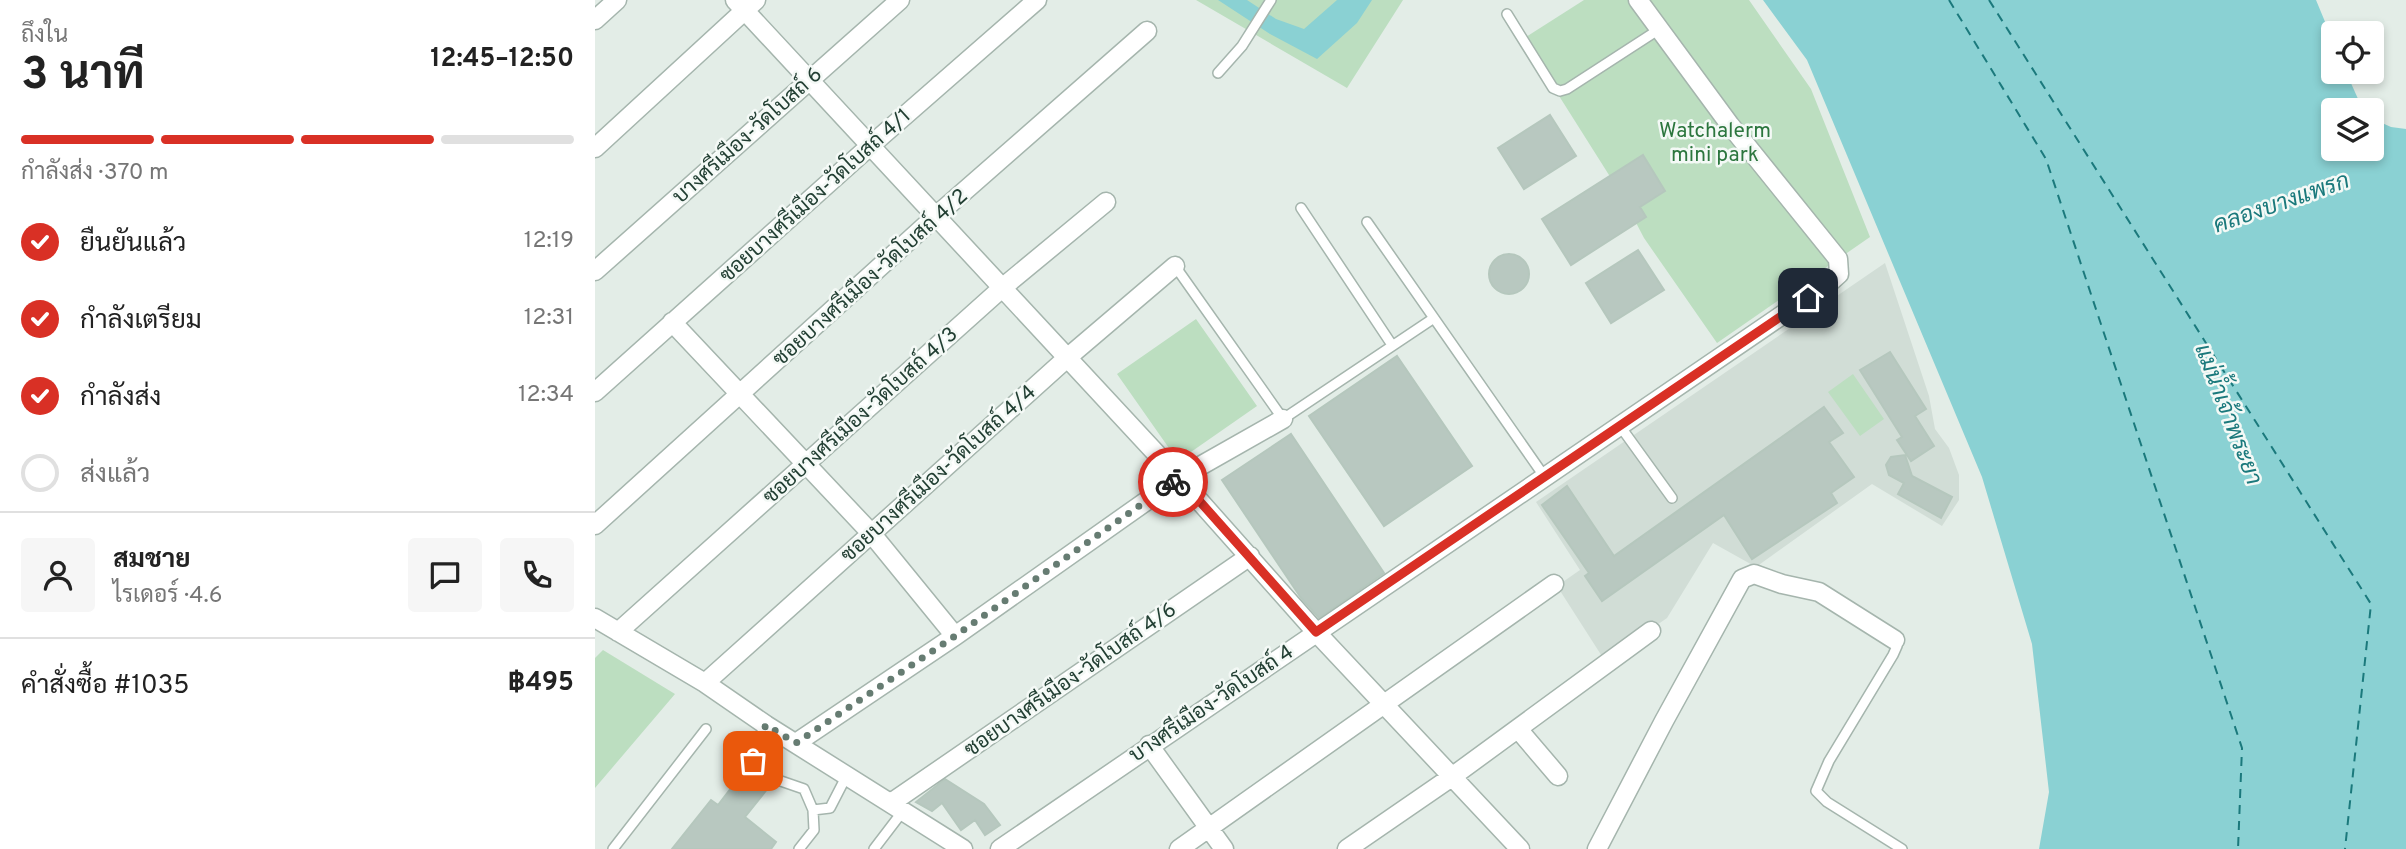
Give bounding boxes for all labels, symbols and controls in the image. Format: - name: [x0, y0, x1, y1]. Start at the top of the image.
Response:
- map controls: [2321, 21, 2384, 161]
- button: locate: [2321, 21, 2384, 84]
- text: ถึงใน: [21, 22, 68, 51]
- text: 12:45–12:50: [430, 43, 574, 76]
- text: 3 นาที: [21, 47, 145, 106]
- street label: บางศรีเมือง-วัดโบสถ์ 6: [666, 60, 828, 210]
- button: layers: [2321, 98, 2384, 161]
- street label: ซอยบางศรีเมือง-วัดโบสถ์ 4/1: [713, 102, 917, 289]
- park label: Watchalerm mini park: [1659, 118, 1771, 169]
- text: กำลังส่ง · 370 m: [21, 159, 168, 188]
- water label: คลองบางแพรก: [2210, 168, 2354, 241]
- street label: ซอยบางศรีเมือง-วัดโบสถ์ 4/2: [767, 182, 974, 373]
- icon: check: [21, 223, 59, 261]
- text: 12:19: [524, 227, 574, 256]
- text: ยืนยันแล้ว: [80, 228, 186, 261]
- pin: [1778, 268, 1838, 328]
- icon: home: [1789, 279, 1827, 317]
- icon: check: [21, 300, 59, 338]
- text: 12:31: [524, 304, 574, 333]
- text: กำลังเตรียม: [80, 305, 202, 338]
- street label: ซอยบางศรีเมือง-วัดโบสถ์ 4/3: [757, 320, 964, 511]
- water label: แม่น้ำเจ้าพระยา: [2187, 337, 2274, 489]
- icon: check: [21, 377, 59, 415]
- street label: ซอยบางศรีเมือง-วัดโบสถ์ 4/4: [834, 378, 1042, 569]
- text: 12:34: [518, 381, 574, 410]
- text: กำลังส่ง: [80, 382, 161, 415]
- courier: [1138, 447, 1208, 517]
- text: ส่งแล้ว: [80, 459, 150, 492]
- icon: bike: [1154, 463, 1192, 501]
- button: person: [21, 538, 95, 612]
- button: chat: [408, 538, 482, 612]
- button: phone: [500, 538, 574, 612]
- text: สมชาย: [113, 544, 190, 577]
- text: ไรเดอร์ · 4.6: [113, 582, 222, 611]
- street label: ซอยบางศรีเมือง-วัดโบสถ์ 4/6: [958, 595, 1182, 764]
- street label: บางศรีเมือง-วัดโบสถ์ 4: [1123, 637, 1299, 769]
- text: ฿495: [507, 667, 574, 700]
- text: คำสั่งซื้อ #1035: [21, 670, 190, 703]
- pin: [723, 731, 783, 791]
- icon: bag: [734, 742, 772, 780]

